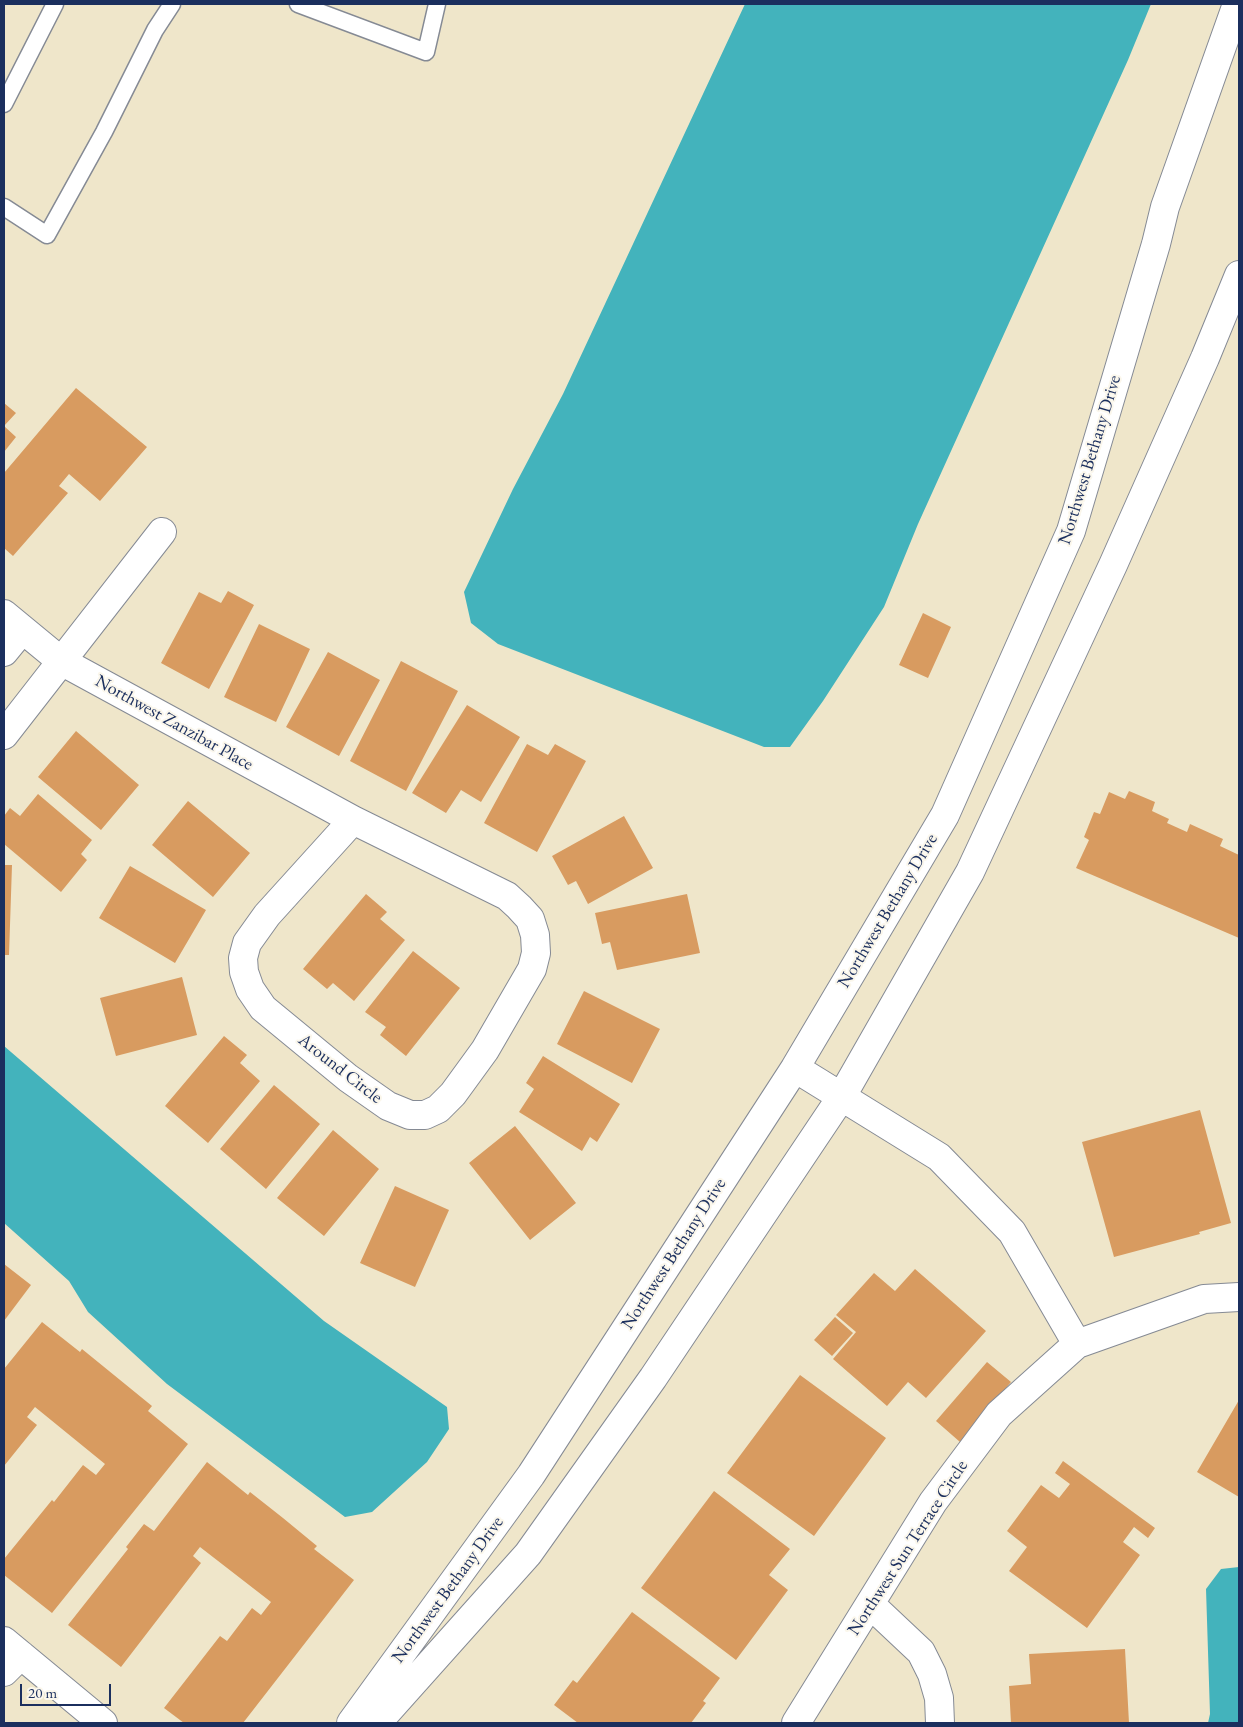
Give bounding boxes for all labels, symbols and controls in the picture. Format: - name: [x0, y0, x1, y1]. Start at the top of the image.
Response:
- street label: Northwest Bethany Drive: [1054, 373, 1126, 547]
- street label: Northwest Zanzibar Place: [91, 671, 257, 775]
- street label: Northwest Bethany Drive: [833, 830, 943, 992]
- street label: Around Circle: [294, 1029, 386, 1109]
- street label: Northwest Bethany Drive: [617, 1174, 731, 1334]
- street label: Northwest Sun Terrace Circle: [843, 1456, 973, 1640]
- street label: Northwest Bethany Drive: [388, 1512, 508, 1668]
- scale bar: [22, 1674, 114, 1706]
- text: 20 m: [28, 1683, 57, 1702]

